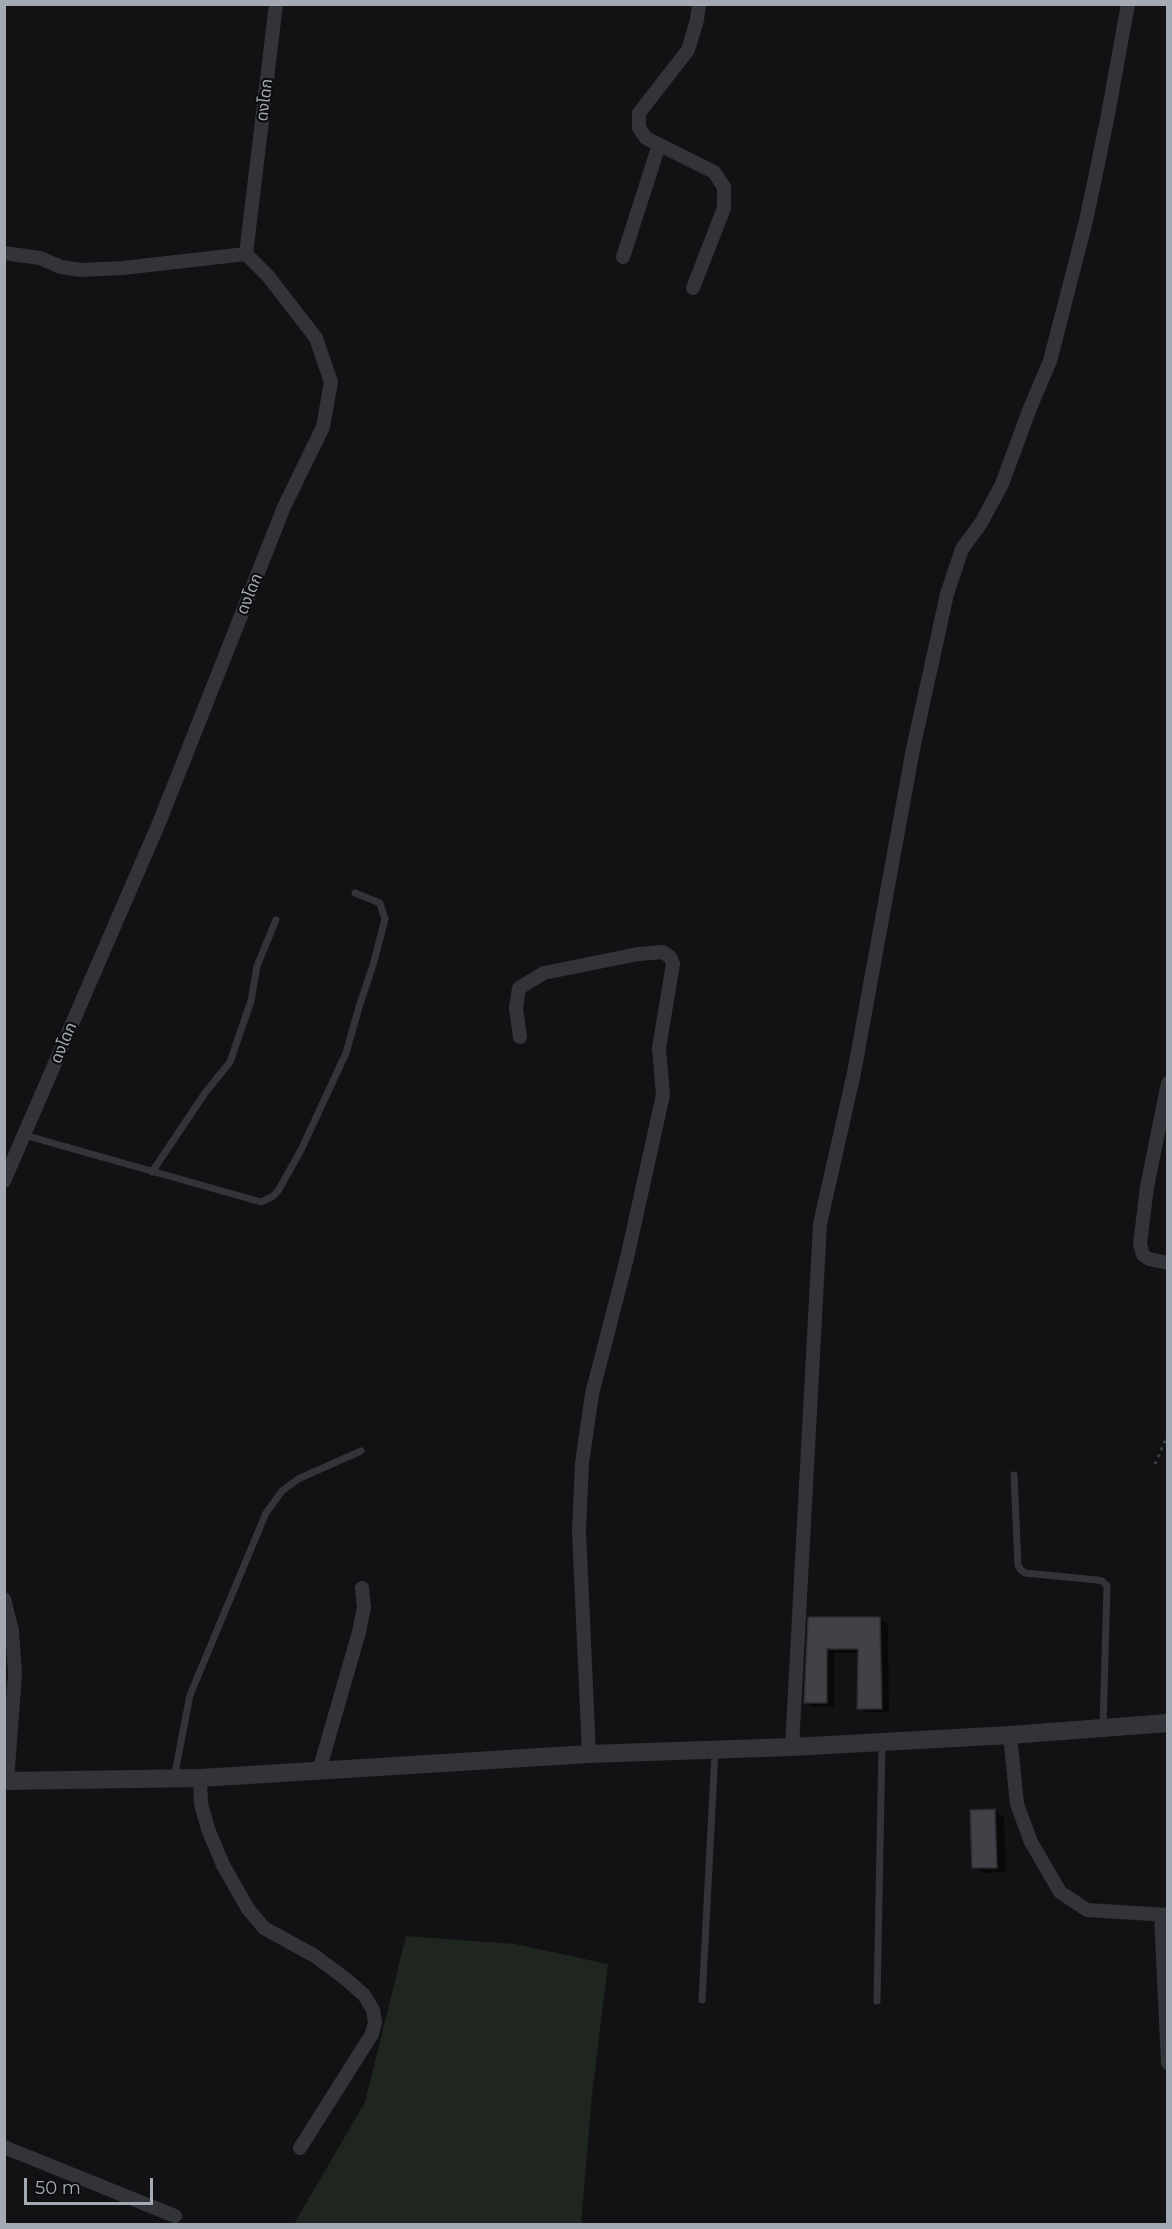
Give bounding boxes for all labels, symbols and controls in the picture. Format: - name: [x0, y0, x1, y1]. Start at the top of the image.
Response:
- street label: ดงโดก: [253, 78, 277, 122]
- street label: ดงโดก: [233, 571, 267, 617]
- street label: ดงโดก: [47, 1020, 81, 1066]
- scale bar: [27, 2166, 156, 2204]
- text: 50 m: [35, 2177, 81, 2199]

